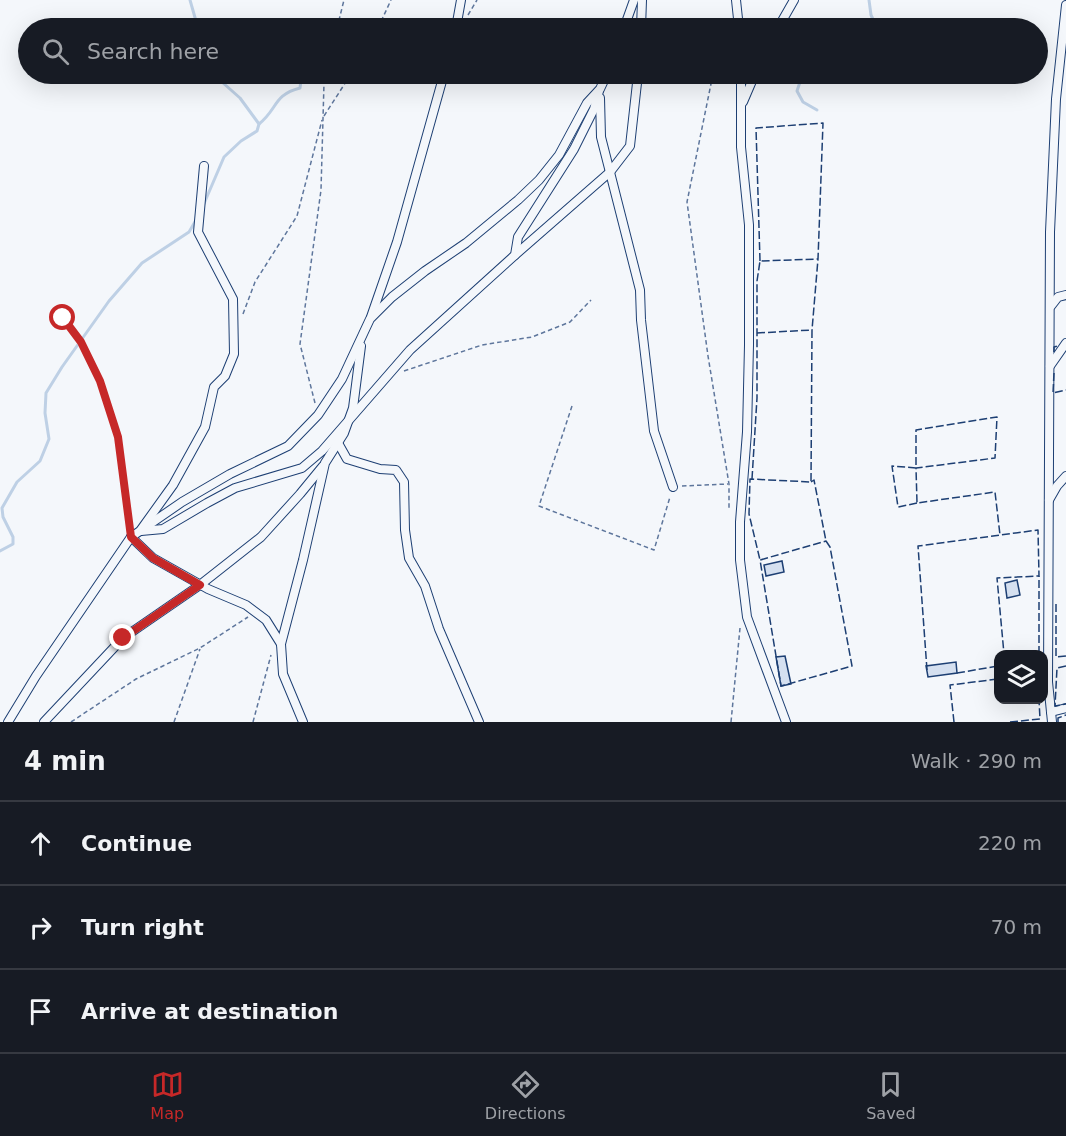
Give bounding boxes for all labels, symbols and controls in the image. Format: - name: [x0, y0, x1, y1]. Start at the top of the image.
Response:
- search box: [18, 18, 1048, 84]
- icon: search: [39, 35, 72, 68]
- text: Search here: [87, 39, 219, 64]
- route start: [49, 304, 75, 330]
- route end: [109, 624, 135, 650]
- map controls: [994, 650, 1048, 704]
- button: layers: [994, 650, 1048, 704]
- text: 4 min: [24, 746, 106, 776]
- text: Walk · 290 m: [911, 749, 1042, 773]
- icon: ahead: [24, 827, 57, 860]
- text: Continue: [81, 831, 192, 856]
- text: 220 m: [978, 831, 1042, 855]
- icon: right: [24, 911, 57, 944]
- text: Turn right: [81, 915, 204, 940]
- text: 70 m: [991, 915, 1042, 939]
- icon: arrive: [24, 995, 57, 1028]
- text: Arrive at destination: [81, 999, 338, 1024]
- tab: Map: [150, 1068, 184, 1123]
- tab: Directions: [485, 1068, 565, 1123]
- tab: Saved: [866, 1068, 916, 1123]

